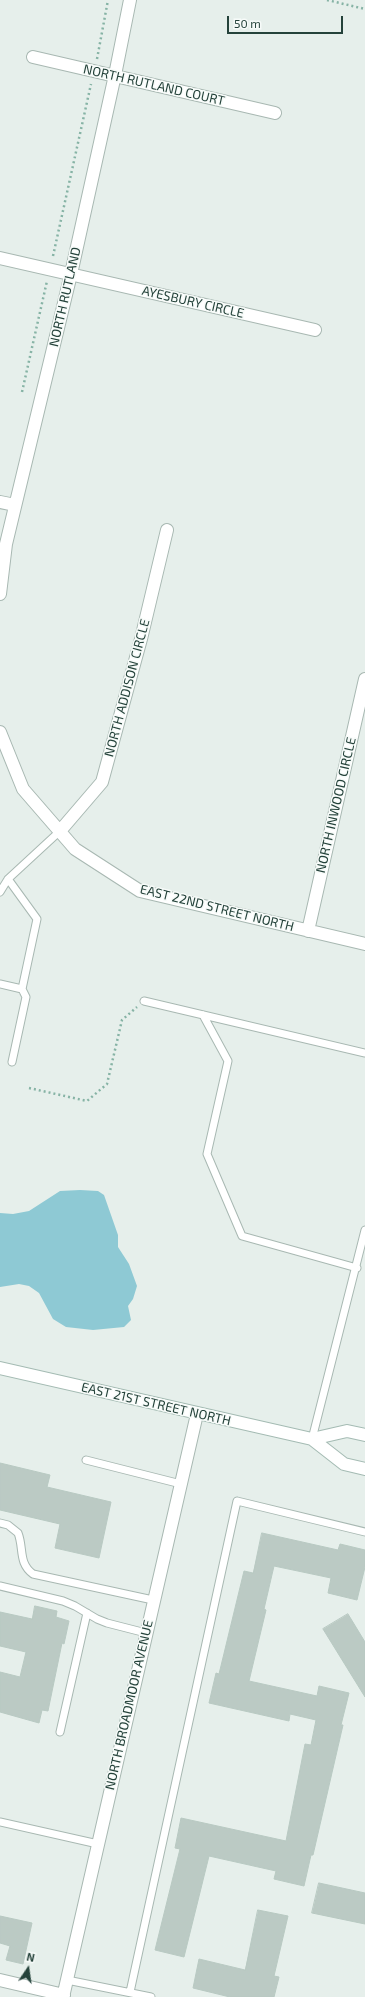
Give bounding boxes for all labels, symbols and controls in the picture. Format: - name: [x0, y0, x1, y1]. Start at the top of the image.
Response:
- scale bar: [229, 8, 345, 34]
- text: 50 m: [234, 16, 261, 30]
- street label: NORTH RUTLAND COURT: [82, 61, 226, 109]
- street label: NORTH RUTLAND: [46, 246, 84, 348]
- street label: AYESBURY CIRCLE: [140, 283, 246, 321]
- street label: NORTH ADDISON CIRCLE: [101, 617, 153, 759]
- street label: NORTH INWOOD CIRCLE: [313, 736, 359, 874]
- street label: EAST 22ND STREET NORTH: [138, 881, 296, 935]
- street label: EAST 21ST STREET NORTH: [80, 1379, 232, 1429]
- street label: NORTH BROADMOOR AVENUE: [102, 1618, 156, 1792]
- north arrow: [8, 1949, 48, 1989]
- text: N: [25, 1950, 36, 1964]

